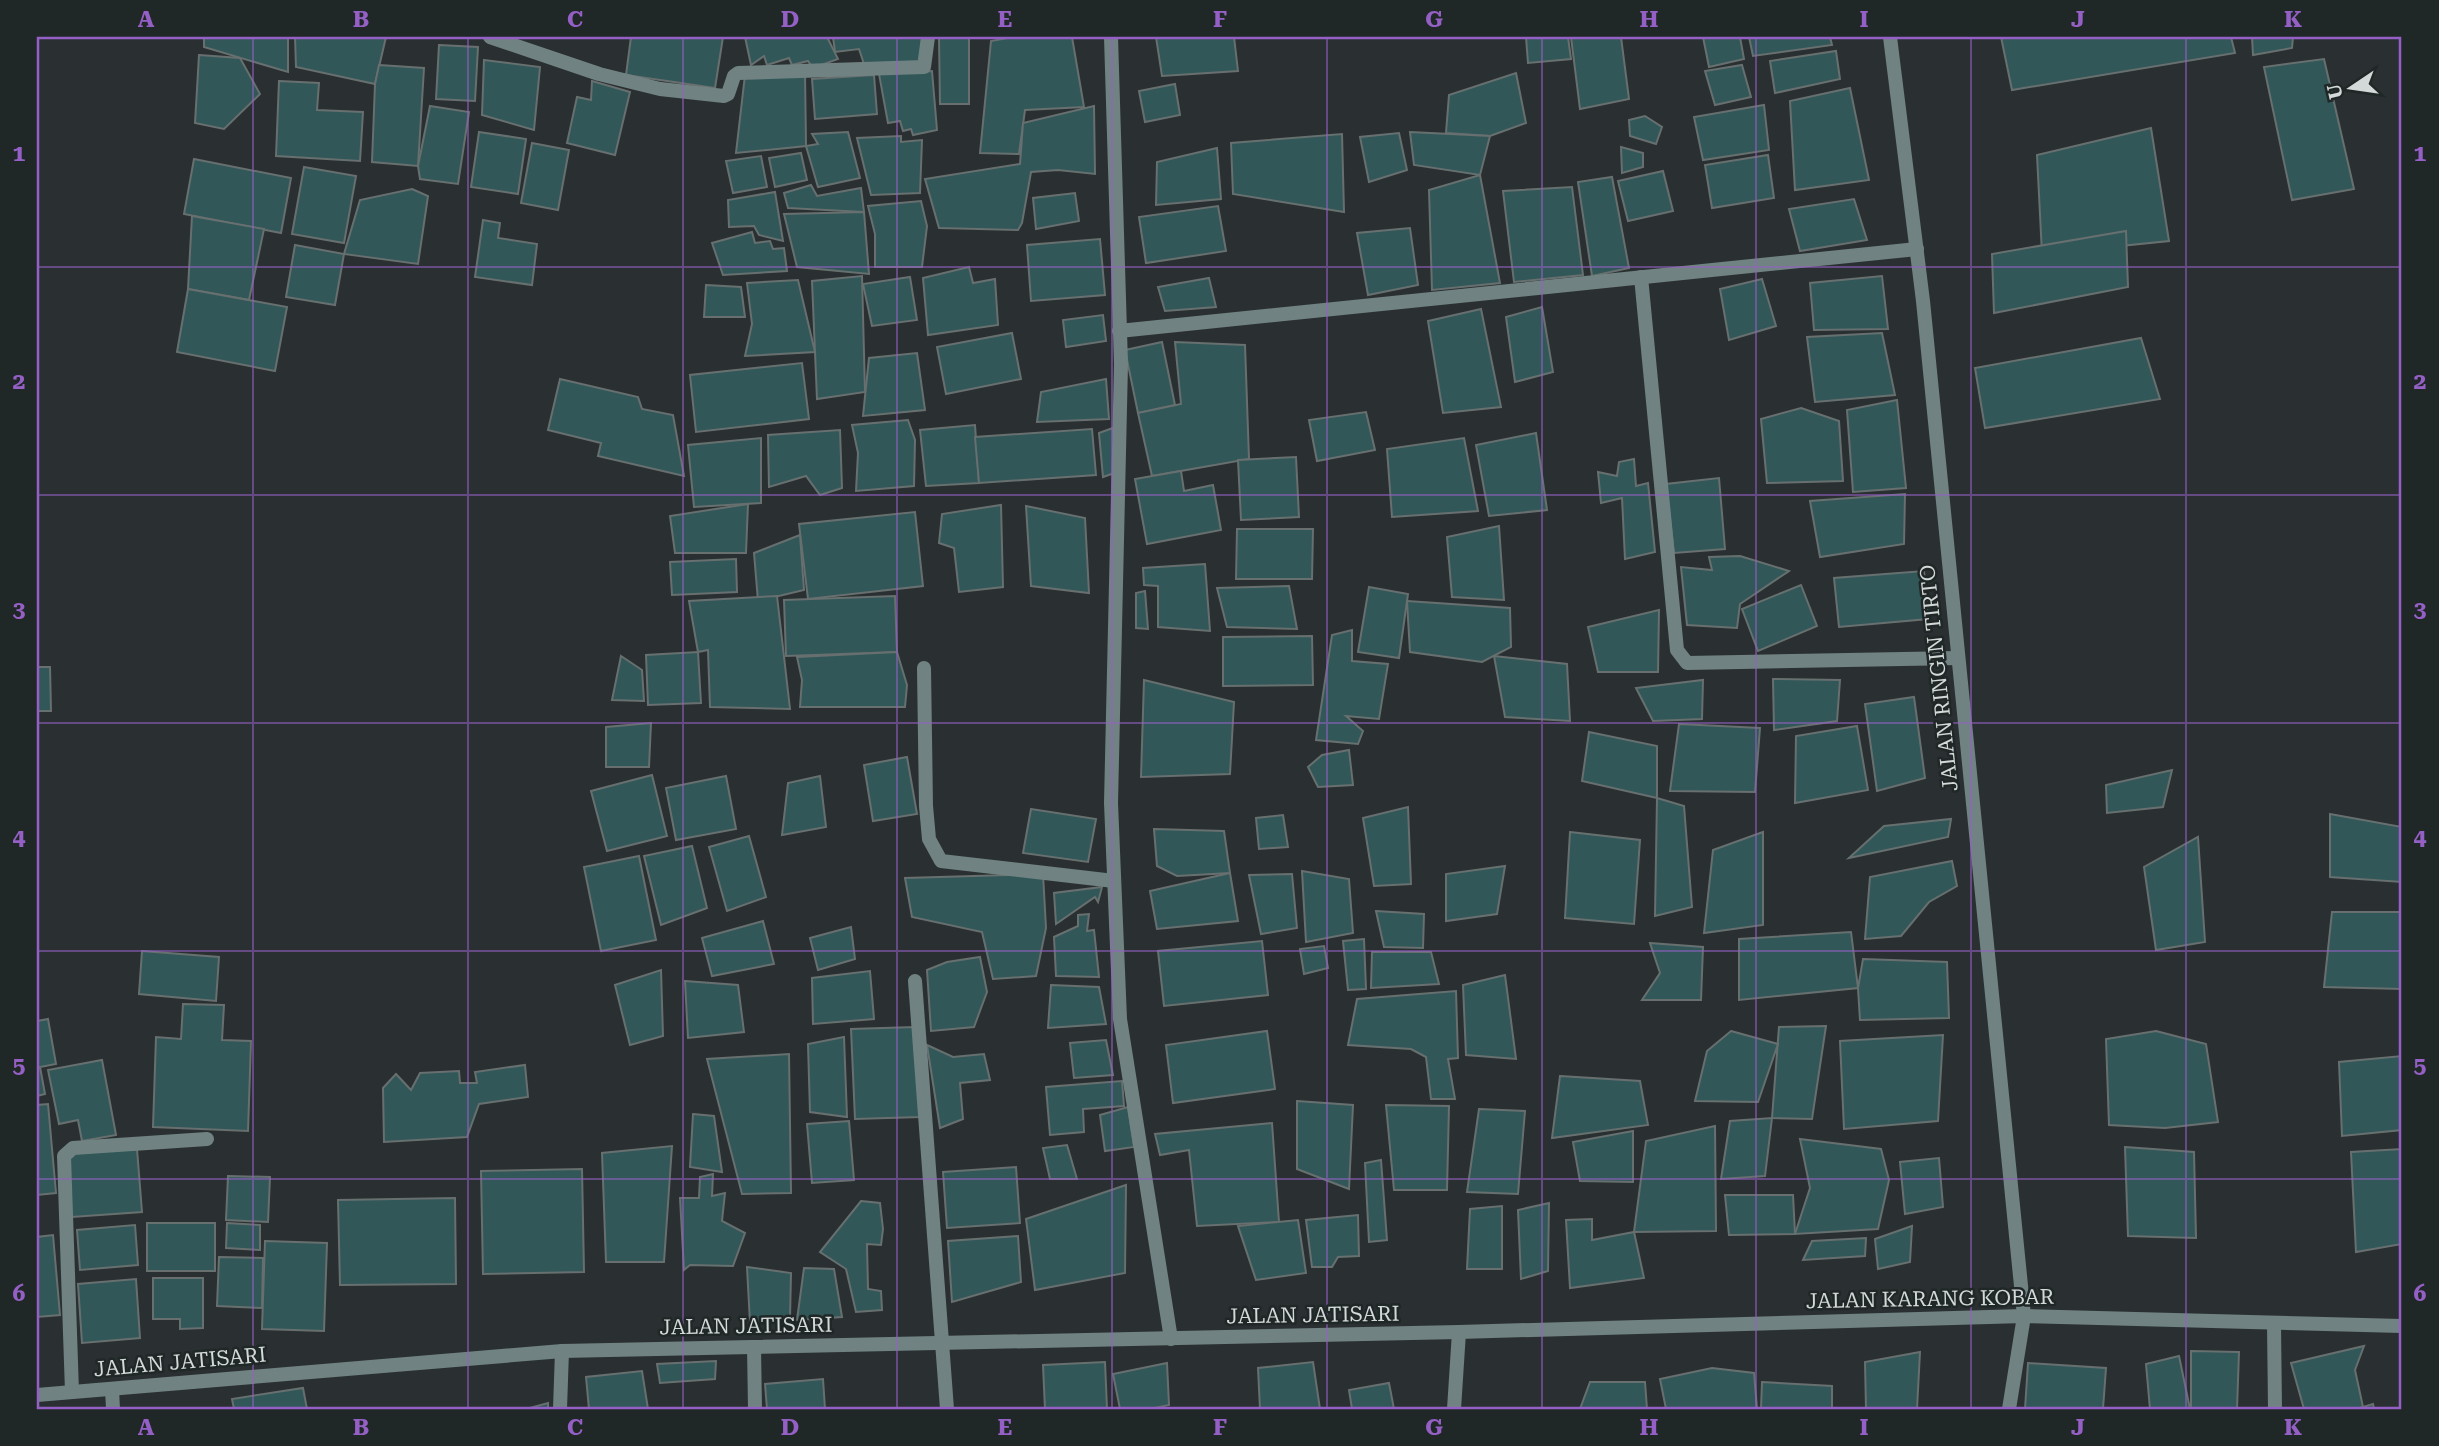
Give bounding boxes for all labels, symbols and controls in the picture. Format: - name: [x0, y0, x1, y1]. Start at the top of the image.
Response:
- text: A: [138, 6, 155, 33]
- text: B: [353, 6, 369, 33]
- text: C: [567, 6, 583, 33]
- text: D: [781, 6, 799, 33]
- text: E: [998, 6, 1012, 33]
- text: F: [1213, 6, 1227, 33]
- text: G: [1425, 6, 1443, 33]
- text: H: [1640, 6, 1659, 33]
- text: I: [1859, 6, 1869, 33]
- text: J: [2071, 6, 2085, 33]
- text: K: [2284, 6, 2302, 33]
- north arrow: [2316, 52, 2386, 122]
- text: U: [2322, 82, 2348, 101]
- text: 1: [13, 140, 26, 167]
- text: 1: [2414, 140, 2427, 167]
- text: 2: [13, 368, 25, 395]
- text: 2: [2414, 368, 2426, 395]
- street label: JALAN RINGIN TIRTO: [1915, 563, 1963, 793]
- text: 3: [13, 596, 26, 623]
- text: 3: [2414, 596, 2427, 623]
- text: 4: [13, 824, 26, 851]
- text: 4: [2414, 824, 2427, 851]
- text: 5: [13, 1052, 26, 1079]
- text: 5: [2414, 1052, 2427, 1079]
- text: 6: [13, 1280, 26, 1307]
- text: 6: [2414, 1280, 2427, 1307]
- street label: JALAN KARANG KOBAR: [1806, 1285, 2055, 1313]
- street label: JALAN JATISARI: [1226, 1301, 1400, 1329]
- street label: JALAN JATISARI: [659, 1312, 833, 1340]
- street label: JALAN JATISARI: [93, 1342, 267, 1382]
- text: A: [138, 1414, 155, 1441]
- text: B: [353, 1414, 369, 1441]
- text: C: [567, 1414, 583, 1441]
- text: D: [781, 1414, 799, 1441]
- text: E: [998, 1414, 1012, 1441]
- text: F: [1213, 1414, 1227, 1441]
- text: G: [1425, 1414, 1443, 1441]
- text: H: [1640, 1414, 1659, 1441]
- text: I: [1859, 1414, 1869, 1441]
- text: J: [2071, 1414, 2085, 1441]
- text: K: [2284, 1414, 2302, 1441]

